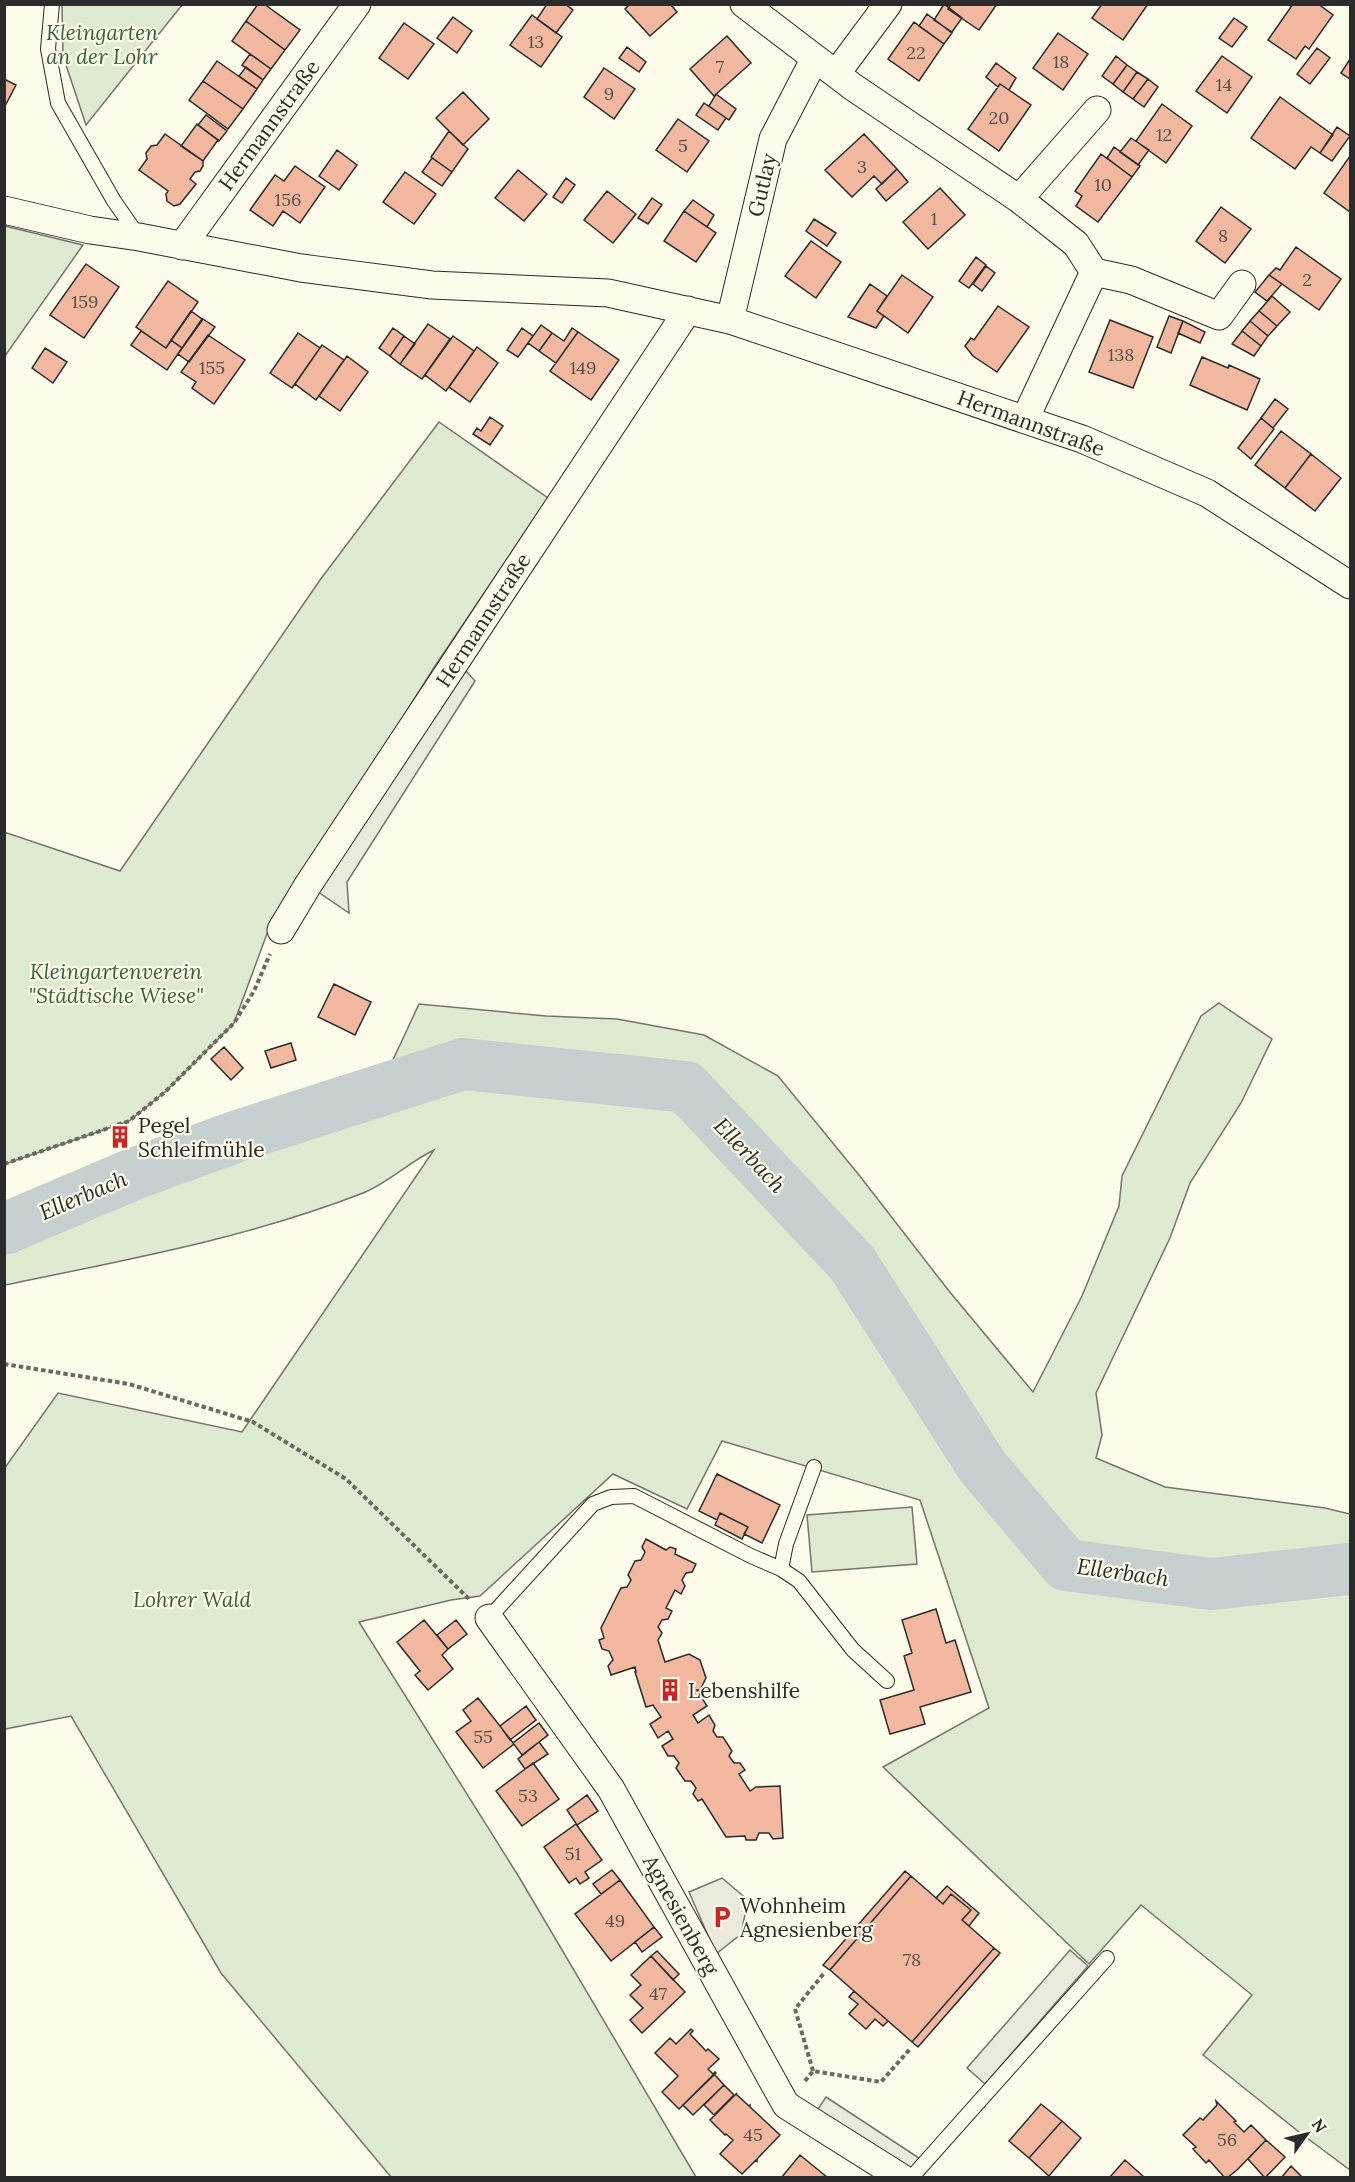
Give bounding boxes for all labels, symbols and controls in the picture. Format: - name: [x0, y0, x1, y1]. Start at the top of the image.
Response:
- park label: Kleingarten an der Lohr: [46, 19, 158, 70]
- house number: 13: [528, 30, 544, 53]
- house number: 22: [906, 41, 926, 64]
- house number: 18: [1053, 50, 1069, 73]
- street label: Hermannstraße: [213, 54, 325, 196]
- house number: 7: [716, 55, 724, 78]
- house number: 14: [1216, 73, 1232, 96]
- house number: 9: [604, 82, 614, 105]
- house number: 20: [989, 106, 1009, 129]
- house number: 12: [1156, 123, 1172, 146]
- house number: 5: [678, 134, 688, 157]
- street label: Gutlay: [742, 151, 782, 219]
- house number: 3: [857, 155, 867, 178]
- house number: 10: [1094, 173, 1112, 196]
- house number: 156: [275, 188, 301, 211]
- house number: 1: [931, 207, 937, 230]
- house number: 8: [1218, 224, 1228, 247]
- house number: 2: [1302, 268, 1312, 291]
- house number: 159: [72, 290, 98, 313]
- house number: 138: [1108, 343, 1134, 366]
- house number: 155: [199, 356, 225, 379]
- house number: 149: [570, 356, 596, 379]
- street label: Hermannstraße: [954, 384, 1108, 462]
- street label: Hermannstraße: [430, 548, 536, 692]
- park label: Kleingartenverein "Städtische Wiese": [28, 958, 204, 1009]
- place label: Pegel Schleifmühle: [138, 1112, 265, 1163]
- water label: Ellerbach: [708, 1112, 792, 1199]
- building icon: Pegel Schleifmühle: [107, 1124, 133, 1150]
- water label: Ellerbach: [35, 1164, 132, 1226]
- water label: Ellerbach: [1075, 1552, 1171, 1592]
- park label: Lohrer Wald: [133, 1586, 251, 1613]
- building icon: Lebenshilfe: [657, 1677, 683, 1703]
- place label: Lebenshilfe: [688, 1677, 800, 1704]
- house number: 55: [473, 1725, 493, 1748]
- house number: 53: [518, 1784, 538, 1807]
- house number: 51: [565, 1842, 581, 1865]
- street label: Agnesienberg: [637, 1849, 725, 1980]
- place label: Wohnheim Agnesienberg: [739, 1892, 873, 1943]
- parking icon: Wohnheim Agnesienberg: [709, 1904, 735, 1930]
- house number: 49: [605, 1909, 625, 1932]
- house number: 78: [903, 1948, 921, 1971]
- house number: 47: [649, 1982, 667, 2005]
- north arrow: [1277, 2104, 1337, 2164]
- text: N: [1308, 2115, 1331, 2136]
- house number: 45: [743, 2123, 763, 2146]
- house number: 56: [1217, 2128, 1237, 2151]

